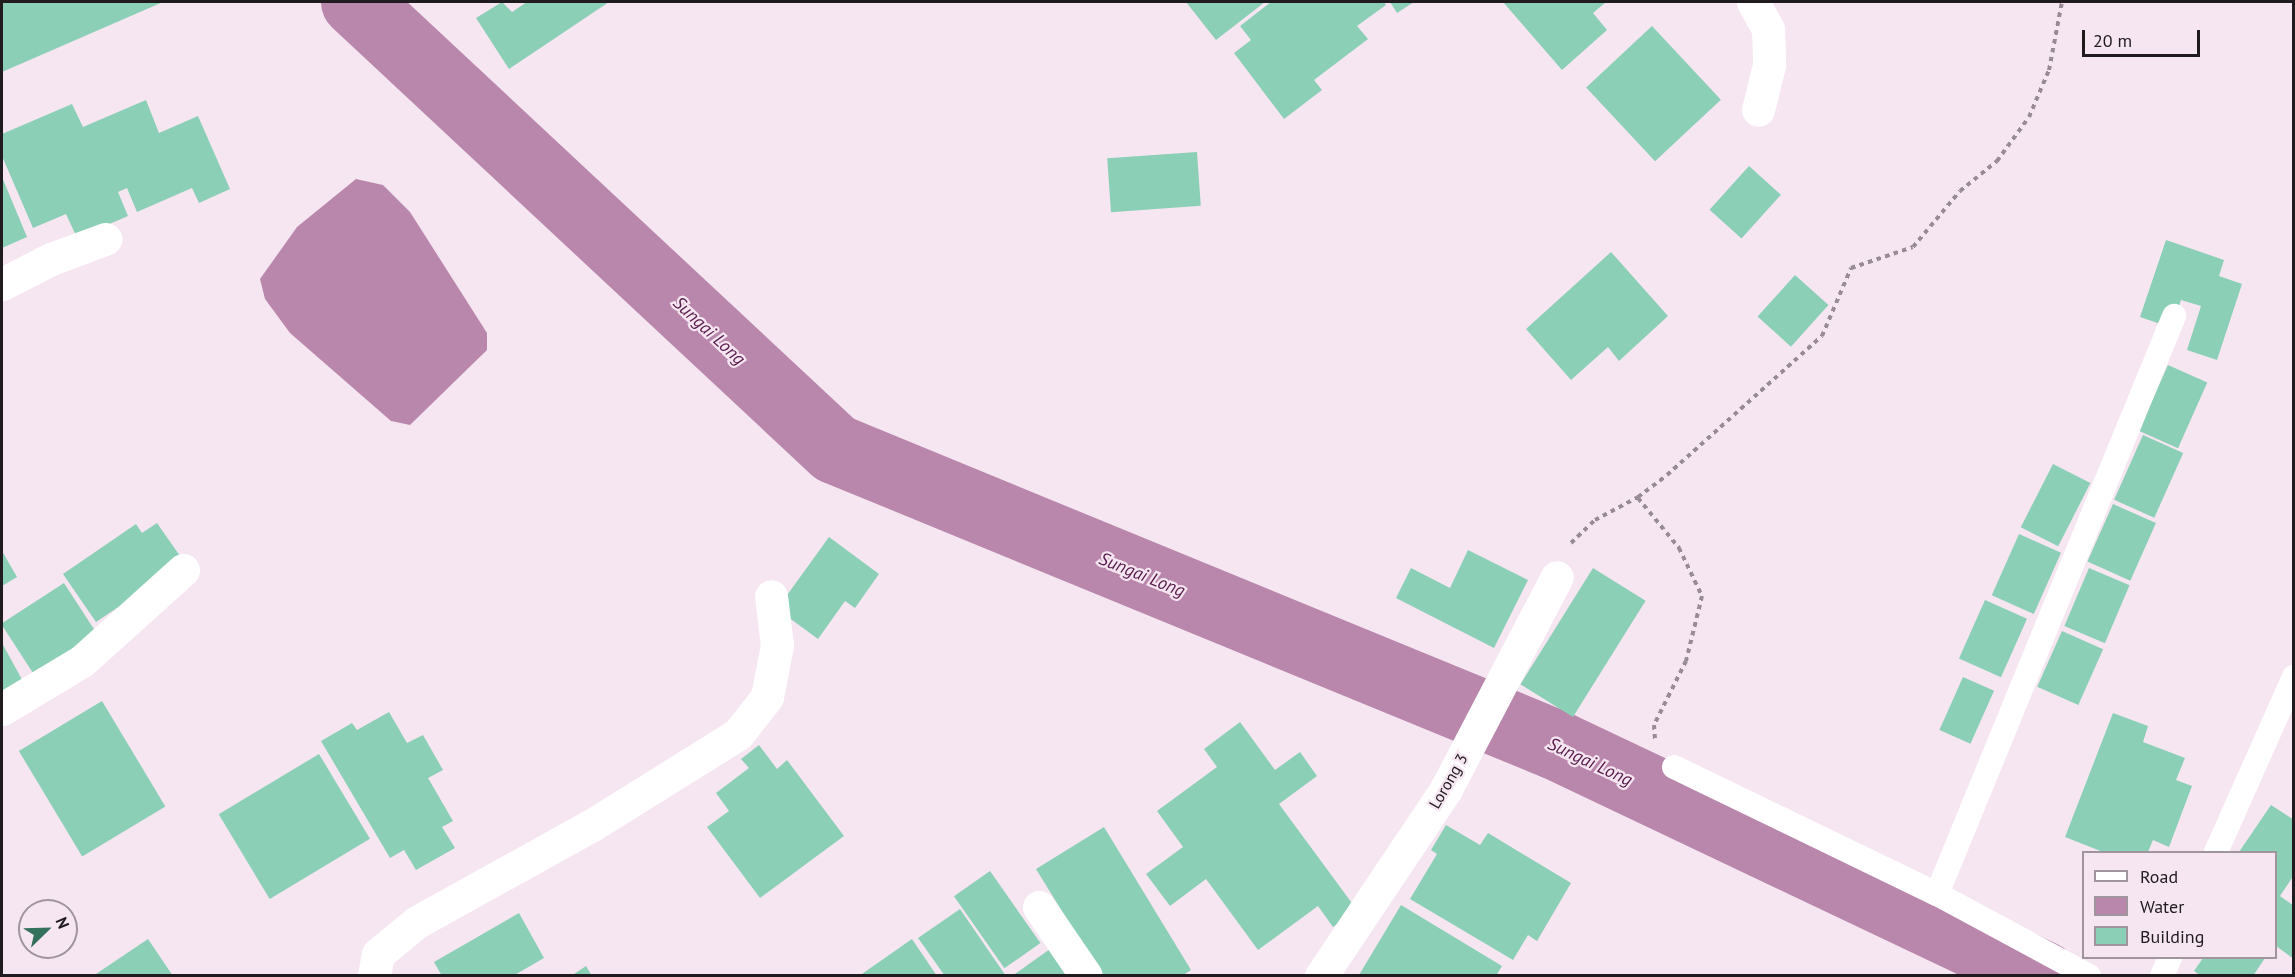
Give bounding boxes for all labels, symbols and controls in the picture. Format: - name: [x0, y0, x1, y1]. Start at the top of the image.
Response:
- scale bar: [2085, 18, 2204, 56]
- text: 20 m: [2093, 29, 2132, 52]
- water label: Sungai Long: [668, 292, 750, 370]
- water label: Sungai Long: [1096, 548, 1188, 602]
- water label: Sungai Long: [1544, 733, 1636, 791]
- street label: Lorong 3: [1425, 750, 1471, 812]
- legend: [2082, 851, 2277, 959]
- text: Road: [2140, 865, 2178, 888]
- text: Water: [2140, 895, 2184, 918]
- north arrow: [18, 899, 78, 959]
- text: N: [51, 914, 74, 931]
- text: Building: [2140, 925, 2204, 948]

